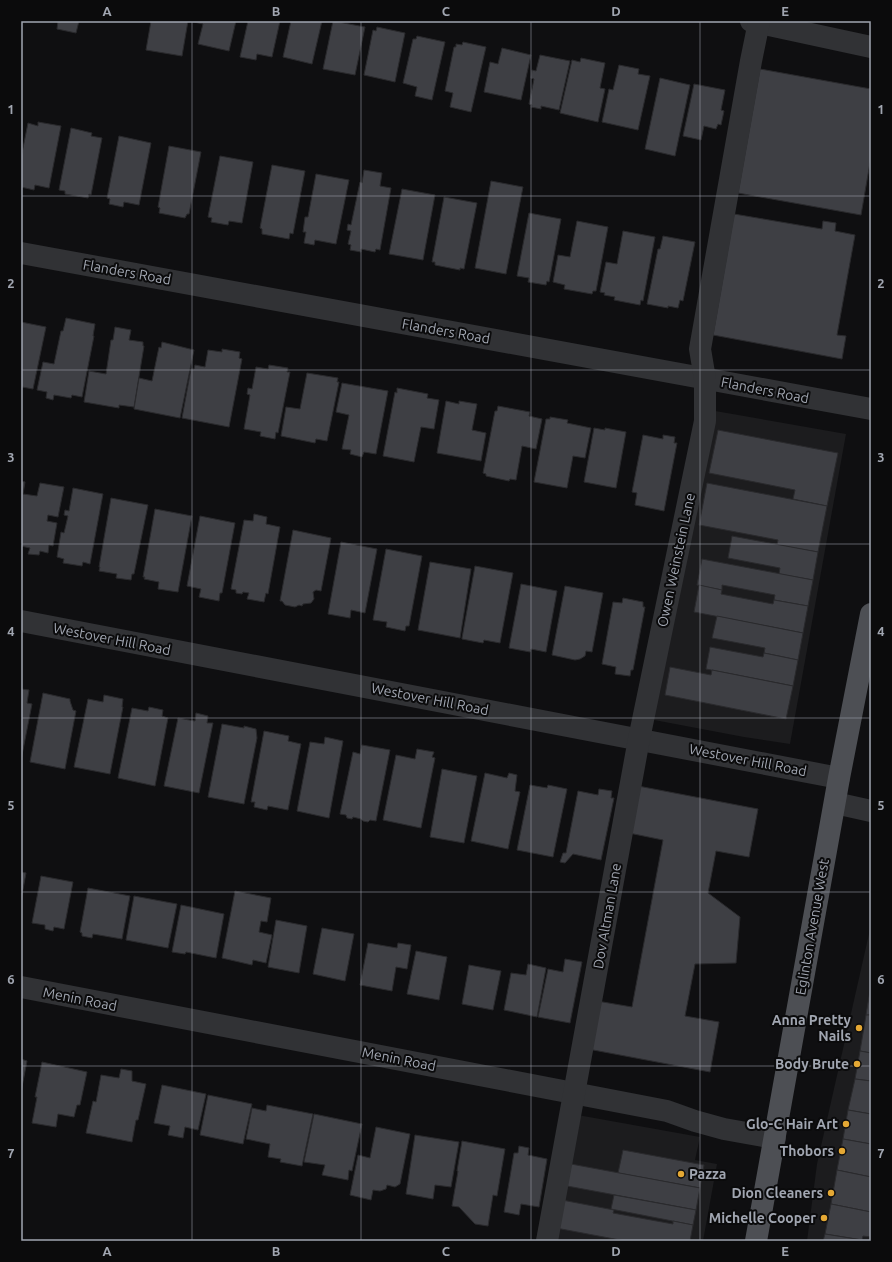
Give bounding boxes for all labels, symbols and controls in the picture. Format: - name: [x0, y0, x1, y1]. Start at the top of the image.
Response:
- text: A: [102, 4, 112, 18]
- text: B: [272, 4, 281, 18]
- text: C: [442, 4, 451, 18]
- text: D: [611, 4, 621, 18]
- text: E: [781, 4, 789, 18]
- text: 1: [7, 102, 15, 116]
- text: 1: [877, 102, 885, 116]
- street label: Flanders Road: [82, 256, 172, 288]
- text: 2: [7, 276, 15, 290]
- text: 2: [877, 276, 885, 290]
- street label: Flanders Road: [401, 315, 491, 347]
- street label: Flanders Road: [720, 374, 810, 406]
- text: 3: [7, 450, 15, 464]
- text: 3: [877, 450, 885, 464]
- street label: Owen Weinstein Lane: [654, 492, 698, 628]
- street label: Westover Hill Road: [52, 620, 172, 658]
- text: 4: [7, 624, 15, 638]
- text: 4: [877, 624, 885, 638]
- street label: Westover Hill Road: [370, 680, 490, 718]
- street label: Westover Hill Road: [688, 741, 808, 779]
- text: 5: [7, 798, 15, 812]
- text: 5: [877, 798, 885, 812]
- street label: Eglinton Avenue West: [792, 857, 832, 996]
- street label: Dov Altman Lane: [590, 862, 624, 970]
- text: 6: [7, 972, 15, 986]
- text: 6: [877, 972, 885, 986]
- street label: Menin Road: [42, 984, 118, 1014]
- place label: Anna Pretty Nails: [772, 1012, 852, 1044]
- marker: Anna Pretty Nails: [854, 1023, 864, 1033]
- street label: Menin Road: [361, 1044, 437, 1074]
- place label: Body Brute: [775, 1056, 849, 1072]
- marker: Body Brute: [852, 1059, 862, 1069]
- place label: Glo-C Hair Art: [746, 1116, 838, 1132]
- marker: Glo-C Hair Art: [841, 1119, 851, 1129]
- place label: Thobors: [780, 1143, 834, 1159]
- text: 7: [7, 1146, 15, 1160]
- marker: Thobors: [837, 1146, 847, 1156]
- text: 7: [877, 1146, 885, 1160]
- place label: Pazza: [689, 1166, 726, 1182]
- marker: Pazza: [676, 1169, 686, 1179]
- place label: Dion Cleaners: [731, 1185, 823, 1201]
- marker: Dion Cleaners: [826, 1188, 836, 1198]
- place label: Michelle Cooper: [709, 1210, 816, 1226]
- marker: Michelle Cooper: [819, 1213, 829, 1223]
- text: A: [102, 1244, 112, 1258]
- text: B: [272, 1244, 281, 1258]
- text: C: [442, 1244, 451, 1258]
- text: D: [611, 1244, 621, 1258]
- text: E: [781, 1244, 789, 1258]

